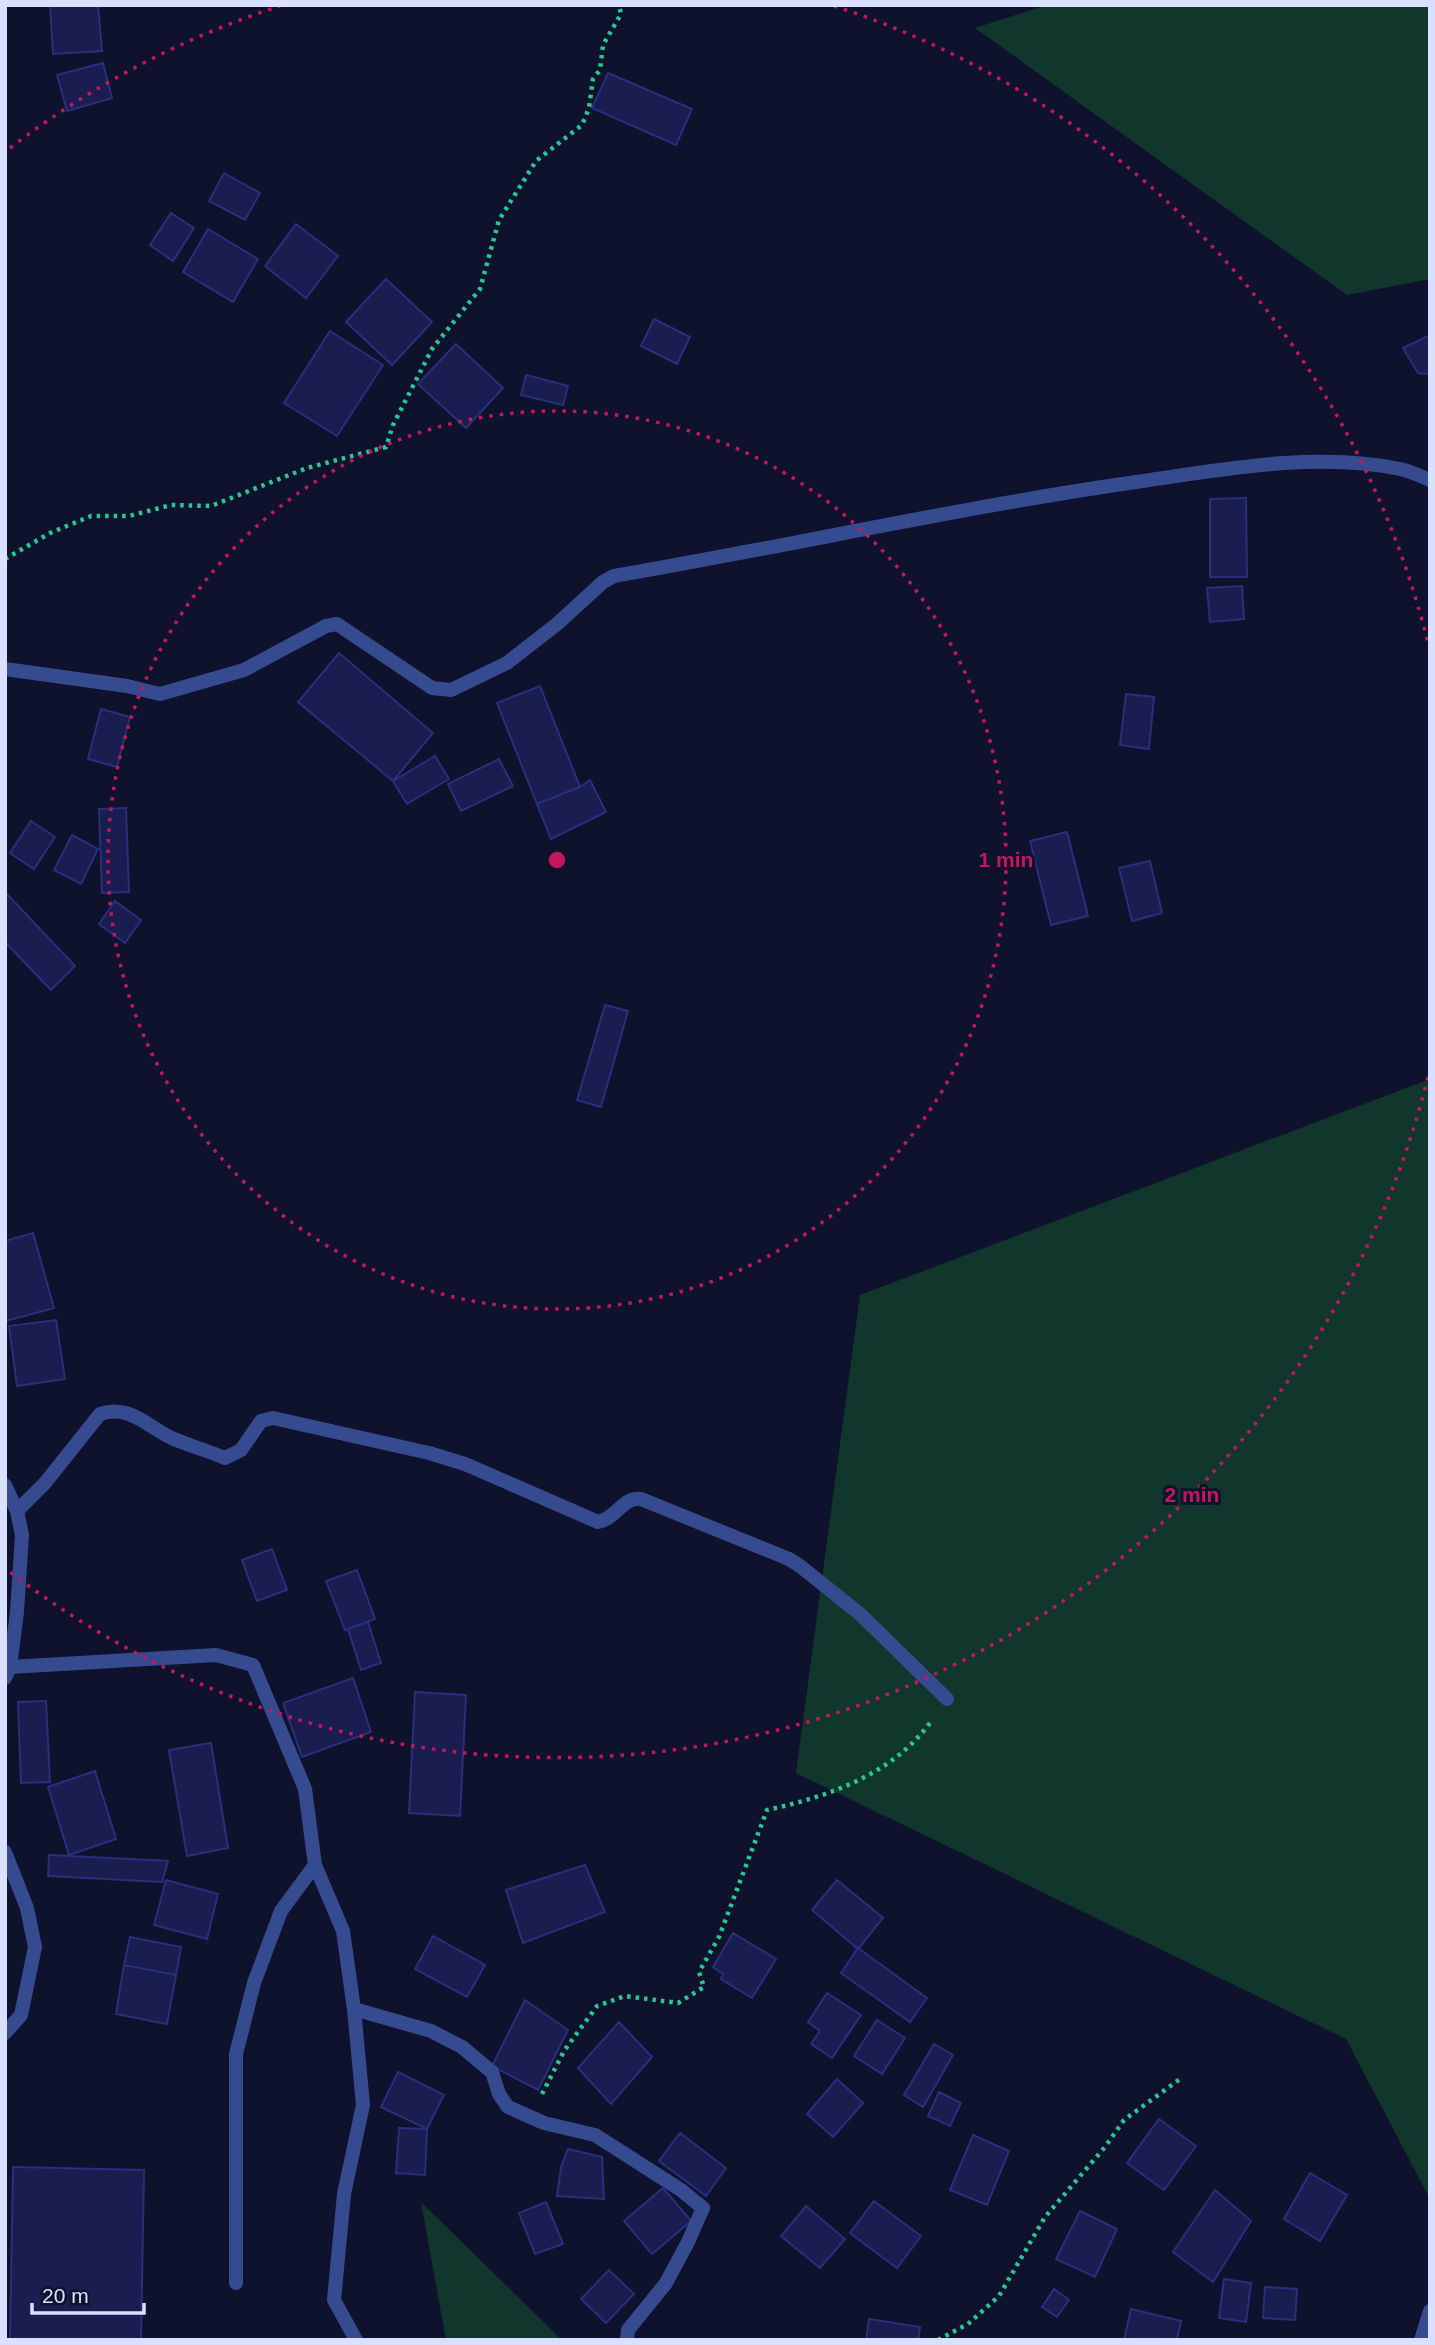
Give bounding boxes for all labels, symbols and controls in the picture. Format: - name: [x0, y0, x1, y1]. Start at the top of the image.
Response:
- centre of rings: [545, 848, 569, 872]
- text: 1 min: [979, 848, 1033, 871]
- text: 2 min: [1165, 1483, 1219, 1506]
- scale bar: [32, 2272, 144, 2316]
- text: 20 m: [42, 2284, 89, 2307]

